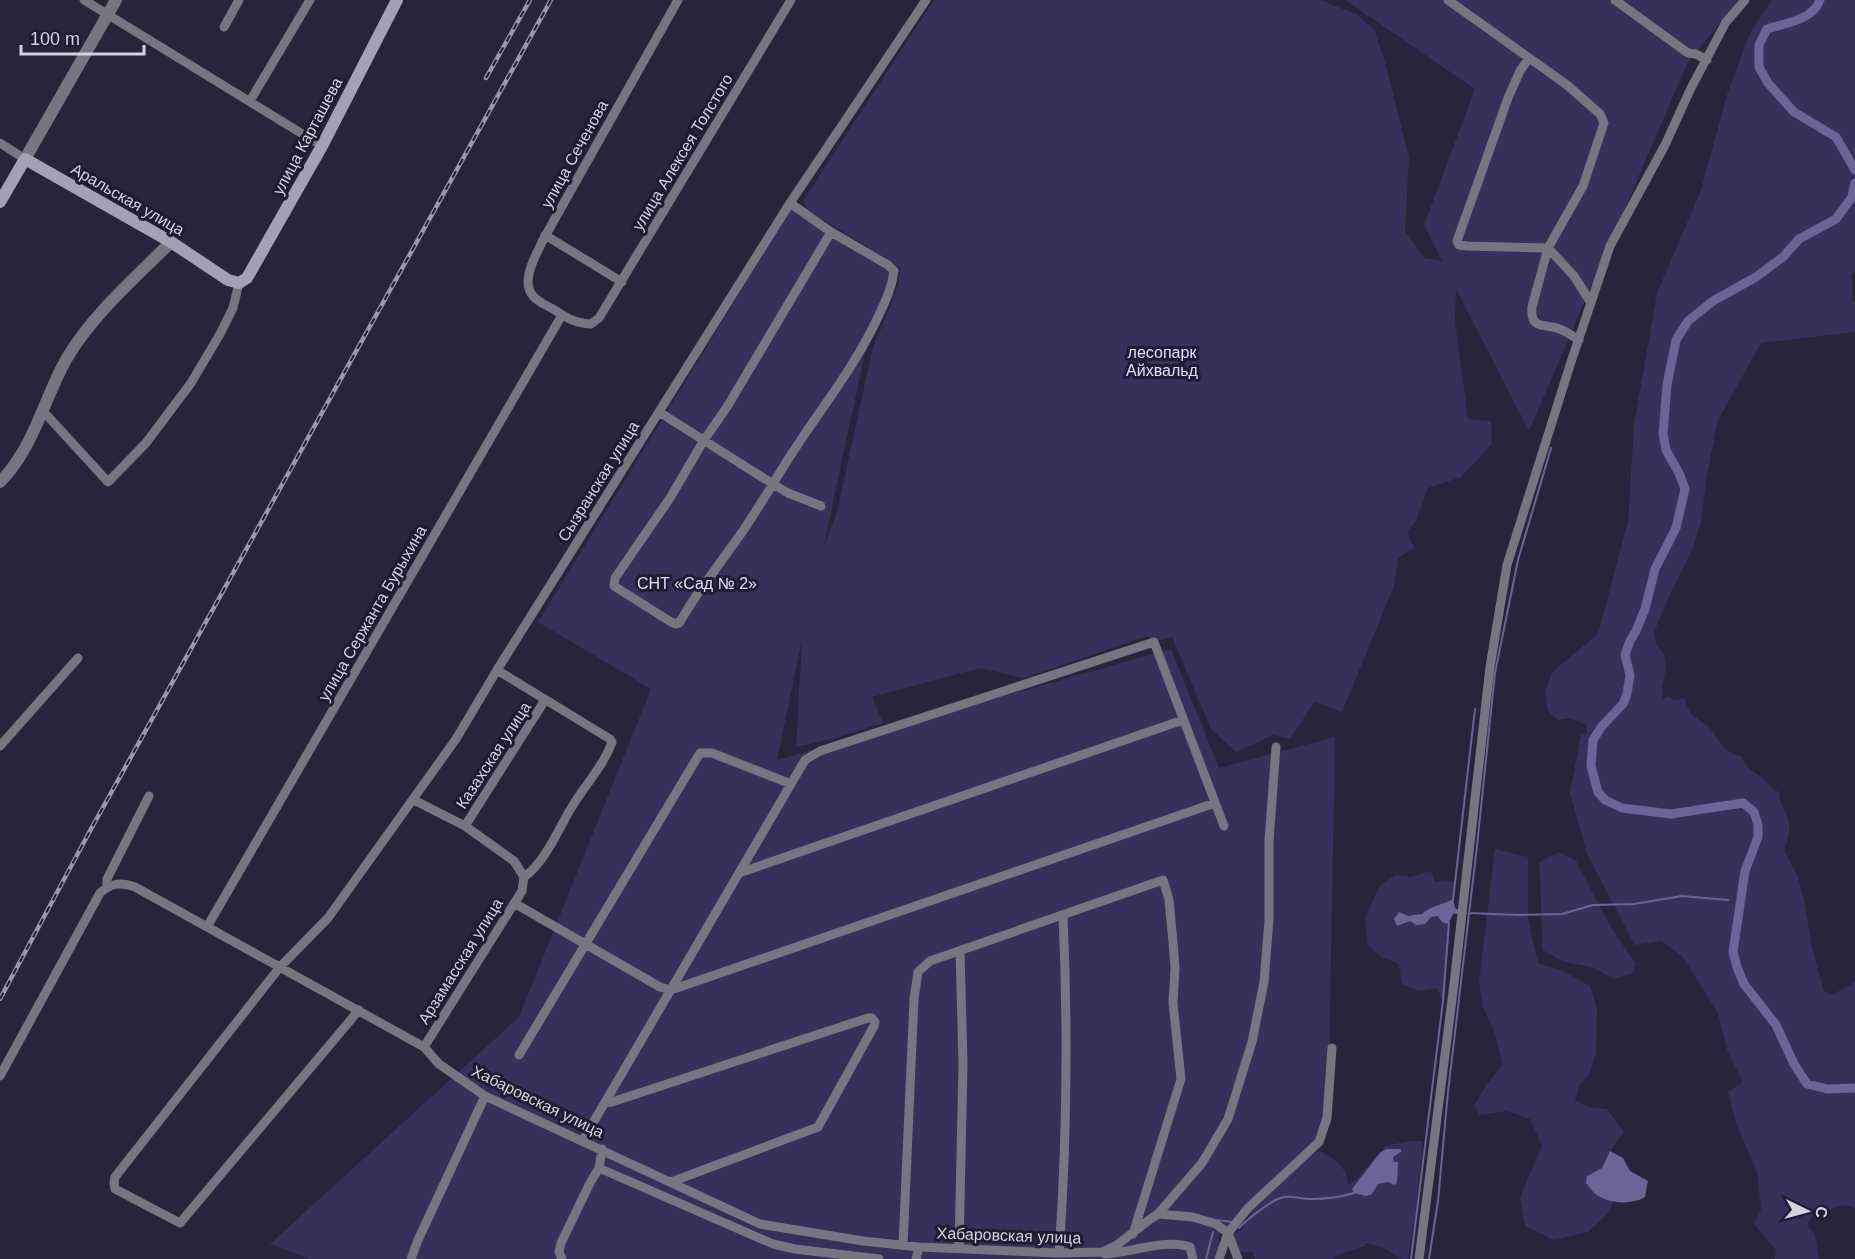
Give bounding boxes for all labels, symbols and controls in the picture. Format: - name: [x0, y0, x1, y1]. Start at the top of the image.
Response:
- scale bar: [21, 18, 144, 56]
- text: 100 m: [30, 29, 80, 49]
- street label: улица Алексея Толстого: [629, 71, 736, 234]
- street label: улица Карташева: [269, 75, 346, 198]
- street label: улица Сеченова: [538, 97, 611, 211]
- street label: Аральская улица: [68, 160, 187, 239]
- park label: лесопарк Айхвальд: [1126, 344, 1199, 379]
- street label: Сызранская улица: [555, 418, 642, 544]
- street label: улица Сержанта Бурыхина: [315, 522, 430, 704]
- park label: СНТ «Сад № 2»: [637, 575, 757, 592]
- street label: Казахская улица: [453, 699, 534, 812]
- street label: Арзамасская улица: [415, 895, 506, 1027]
- street label: Хабаровская улица: [469, 1062, 607, 1141]
- north arrow: [1777, 1181, 1837, 1241]
- text: С: [1812, 1206, 1830, 1219]
- street label: Хабаровская улица: [936, 1224, 1082, 1247]

